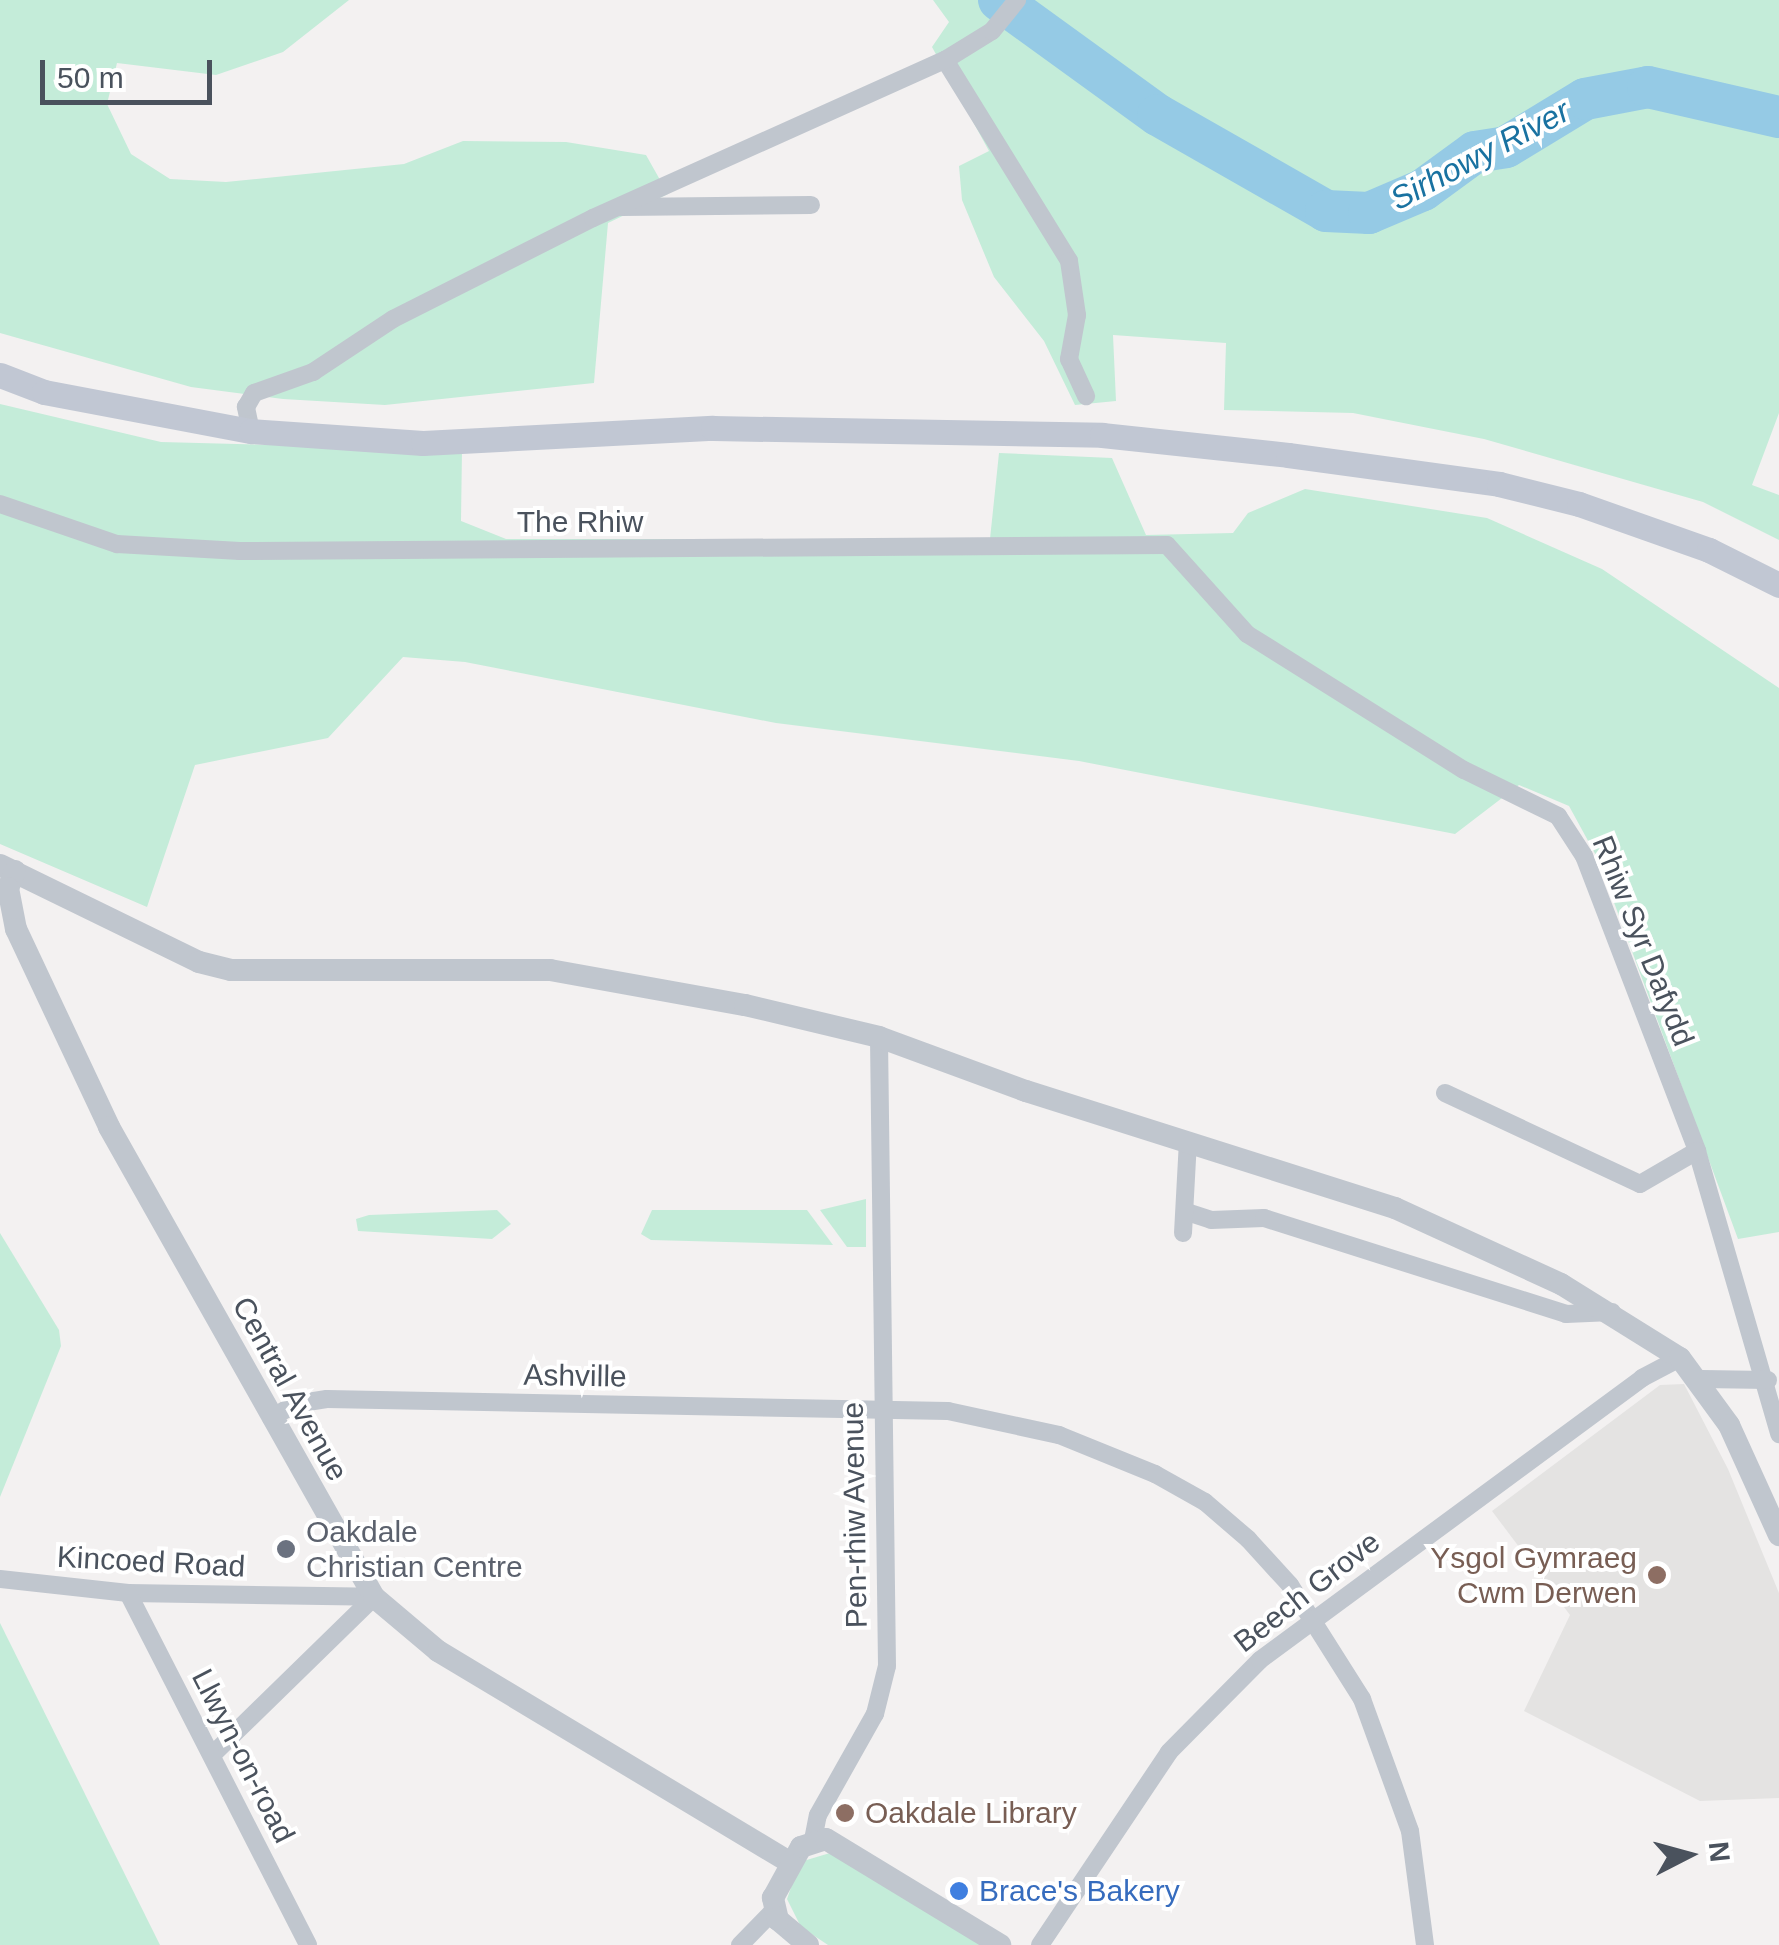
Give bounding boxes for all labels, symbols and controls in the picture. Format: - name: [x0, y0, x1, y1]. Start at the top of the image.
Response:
- scale bar: [45, 40, 218, 102]
- text: 50 m: [57, 61, 124, 94]
- water label: Sirhowy River: [1384, 92, 1576, 218]
- street label: The Rhiw: [517, 504, 643, 540]
- street label: Rhiw Syr Dafydd: [1584, 831, 1702, 1051]
- street label: Central Avenue: [224, 1290, 356, 1488]
- street label: Ashville: [523, 1357, 627, 1395]
- street label: Pen-rhiw Avenue: [835, 1401, 875, 1629]
- place label: Oakdale Christian Centre: [306, 1514, 523, 1584]
- street label: Beech Grove: [1227, 1524, 1387, 1660]
- marker: Oakdale Christian Centre: [275, 1538, 297, 1560]
- street label: Kincoed Road: [56, 1539, 246, 1585]
- place label: Ysgol Gymraeg Cwm Derwen: [1430, 1540, 1637, 1610]
- marker: Ysgol Gymraeg Cwm Derwen: [1646, 1564, 1668, 1586]
- street label: Llwyn-on-road: [184, 1663, 302, 1849]
- place label: Oakdale Library: [865, 1795, 1077, 1831]
- marker: Oakdale Library: [834, 1802, 856, 1824]
- north arrow: [1639, 1805, 1739, 1905]
- text: N: [1703, 1840, 1736, 1863]
- place label: Brace's Bakery: [979, 1873, 1180, 1909]
- marker: Brace's Bakery: [948, 1880, 970, 1902]

